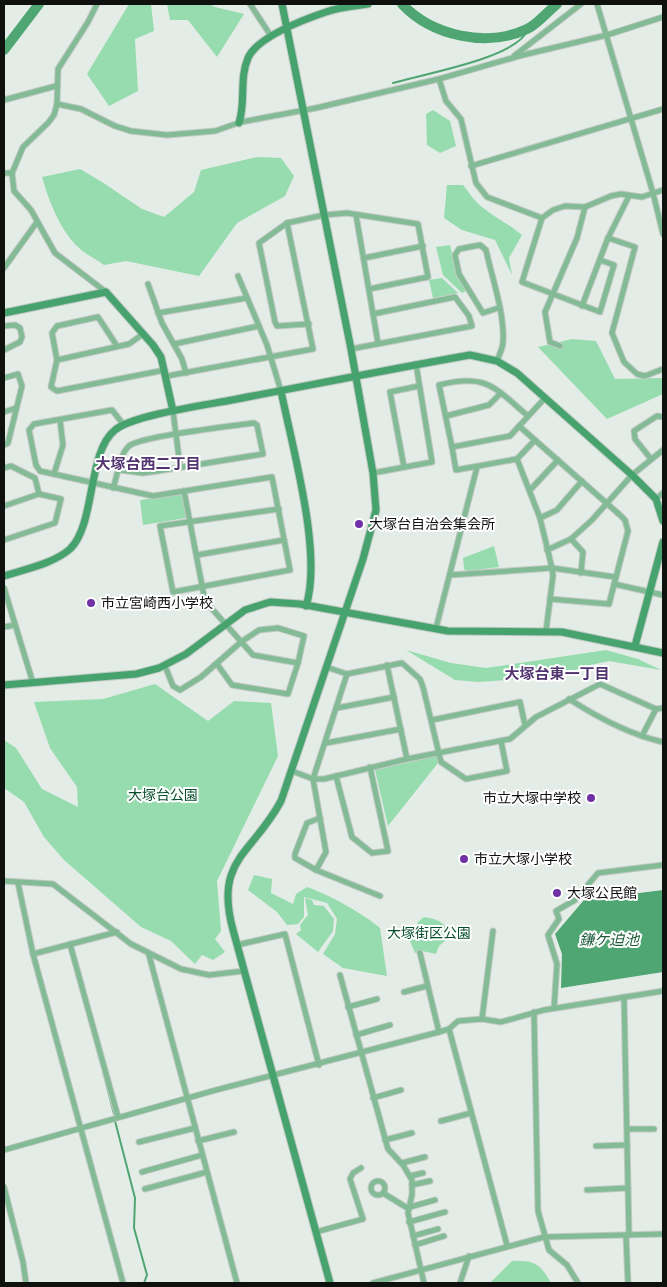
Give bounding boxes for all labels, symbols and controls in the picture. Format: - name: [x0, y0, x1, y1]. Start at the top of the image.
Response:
- district label: 大塚台西二丁目: [95, 454, 201, 473]
- place label: 大塚台自治会集会所: [369, 515, 495, 533]
- marker: 大塚台自治会集会所: [353, 518, 365, 530]
- place label: 市立宮崎西小学校: [101, 594, 213, 612]
- marker: 市立宮崎西小学校: [85, 597, 97, 609]
- district label: 大塚台東一丁目: [504, 664, 610, 683]
- park label: 大塚台公園: [128, 786, 198, 804]
- place label: 市立大塚中学校: [483, 789, 581, 807]
- marker: 市立大塚中学校: [585, 792, 597, 804]
- place label: 市立大塚小学校: [474, 850, 572, 868]
- marker: 市立大塚小学校: [458, 853, 470, 865]
- place label: 大塚公民館: [567, 884, 637, 902]
- marker: 大塚公民館: [551, 887, 563, 899]
- park label: 大塚街区公園: [387, 924, 471, 942]
- water label: 鎌ケ迫池: [579, 930, 641, 949]

